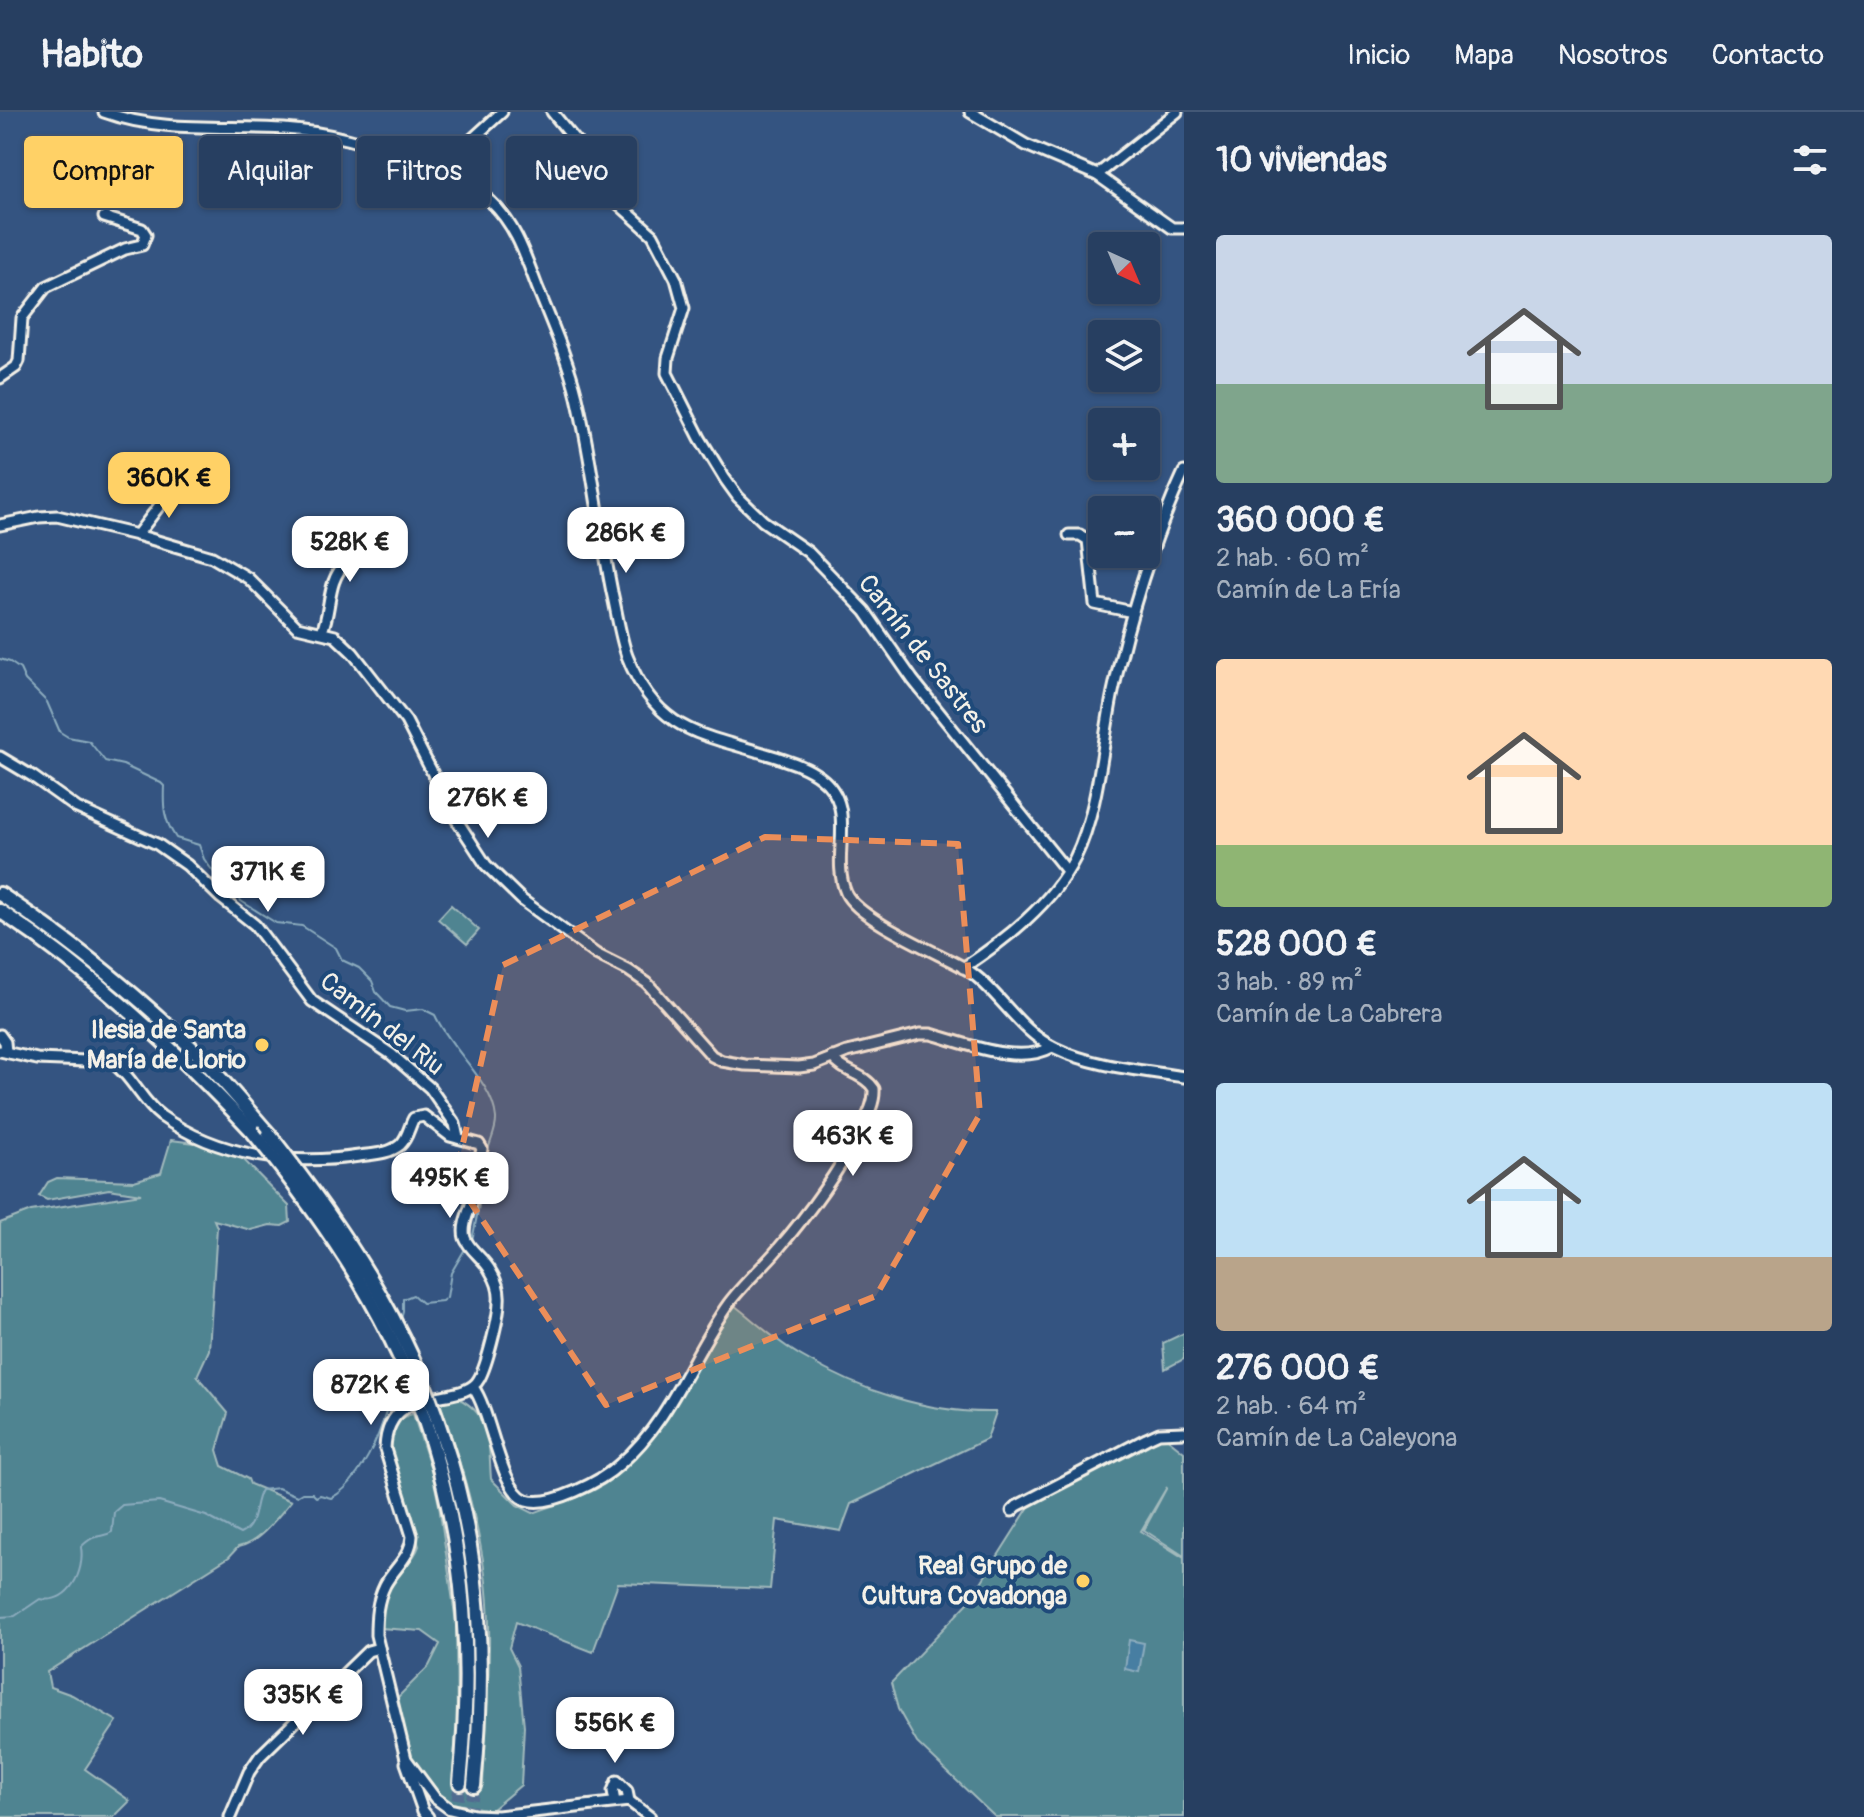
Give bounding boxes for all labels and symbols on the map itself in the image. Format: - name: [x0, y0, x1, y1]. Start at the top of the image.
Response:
- north arrow: [1088, 232, 1160, 304]
- pin: 360K €: [104, 452, 234, 520]
- pin: 286K €: [561, 507, 691, 575]
- pin: 528K €: [285, 516, 415, 584]
- street label: Camín de Sastres: [851, 568, 995, 740]
- pin: 276K €: [423, 772, 553, 840]
- pin: 371K €: [203, 846, 333, 914]
- street label: Camín del Riu: [313, 965, 451, 1083]
- place label: Ilesia de Santa María de Llorio: [87, 1014, 246, 1076]
- marker: Ilesia de Santa María de Llorio: [253, 1036, 271, 1054]
- pin: 463K €: [788, 1110, 918, 1178]
- pin: 495K €: [385, 1152, 515, 1220]
- pin: 872K €: [306, 1359, 436, 1427]
- place label: Real Grupo de Cultura Covadonga: [862, 1550, 1068, 1612]
- marker: Real Grupo de Cultura Covadonga: [1074, 1572, 1092, 1590]
- pin: 335K €: [238, 1669, 368, 1737]
- pin: 556K €: [550, 1697, 680, 1765]

